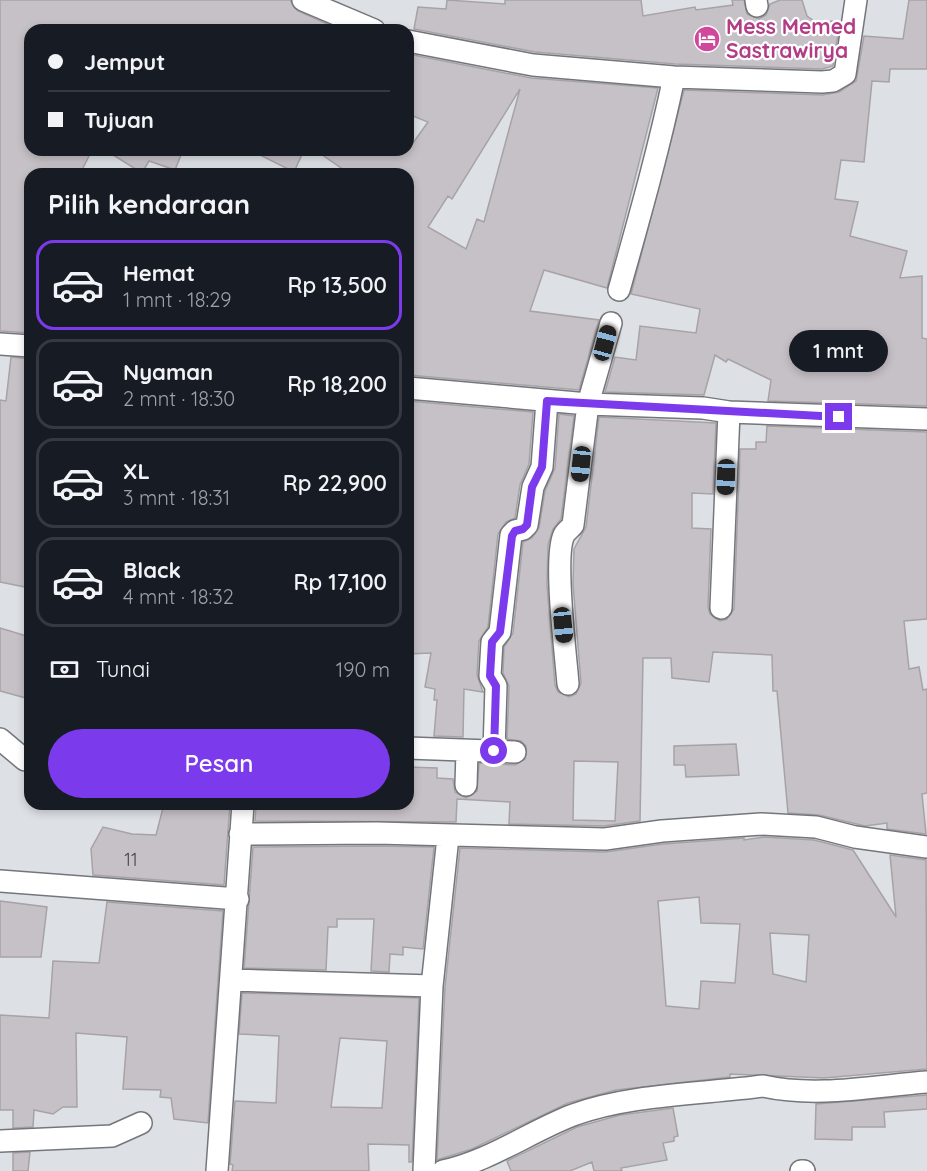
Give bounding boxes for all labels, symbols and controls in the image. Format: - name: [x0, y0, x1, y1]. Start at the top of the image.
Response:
- place label: Mess Memed Sastrawirya: [726, 13, 856, 63]
- hotel icon: Mess Memed Sastrawirya: [692, 24, 722, 54]
- text: Jemput: [84, 48, 165, 76]
- text: Tujuan: [84, 106, 154, 134]
- text: Pilih kendaraan: [48, 187, 250, 221]
- icon: car: [51, 258, 105, 312]
- text: Hemat: [123, 259, 195, 287]
- text: Rp 13,500: [287, 271, 387, 299]
- text: 1 mnt · 18:29: [123, 287, 231, 312]
- car: [592, 323, 618, 363]
- callout: 1 mnt: [790, 330, 888, 372]
- text: 1 mnt: [813, 338, 864, 363]
- icon: car: [51, 357, 105, 411]
- text: Nyaman: [123, 358, 213, 386]
- text: Rp 18,200: [287, 370, 387, 398]
- text: 2 mnt · 18:30: [123, 386, 235, 411]
- route end: [825, 403, 852, 430]
- car: [570, 445, 592, 483]
- icon: car: [51, 456, 105, 510]
- text: XL: [123, 457, 150, 485]
- car: [716, 459, 736, 495]
- text: Rp 22,900: [283, 469, 387, 497]
- text: 3 mnt · 18:31: [123, 485, 230, 510]
- icon: car: [51, 555, 105, 609]
- text: Black: [123, 556, 181, 584]
- text: Rp 17,100: [294, 568, 387, 596]
- text: 4 mnt · 18:32: [123, 584, 234, 609]
- car: [552, 606, 574, 644]
- icon: cash: [48, 653, 81, 686]
- text: Tunai: [96, 655, 150, 683]
- text: 190 m: [336, 657, 390, 682]
- button: Pesan: [48, 729, 390, 798]
- route start: [480, 737, 507, 764]
- house number: 11: [124, 848, 138, 871]

